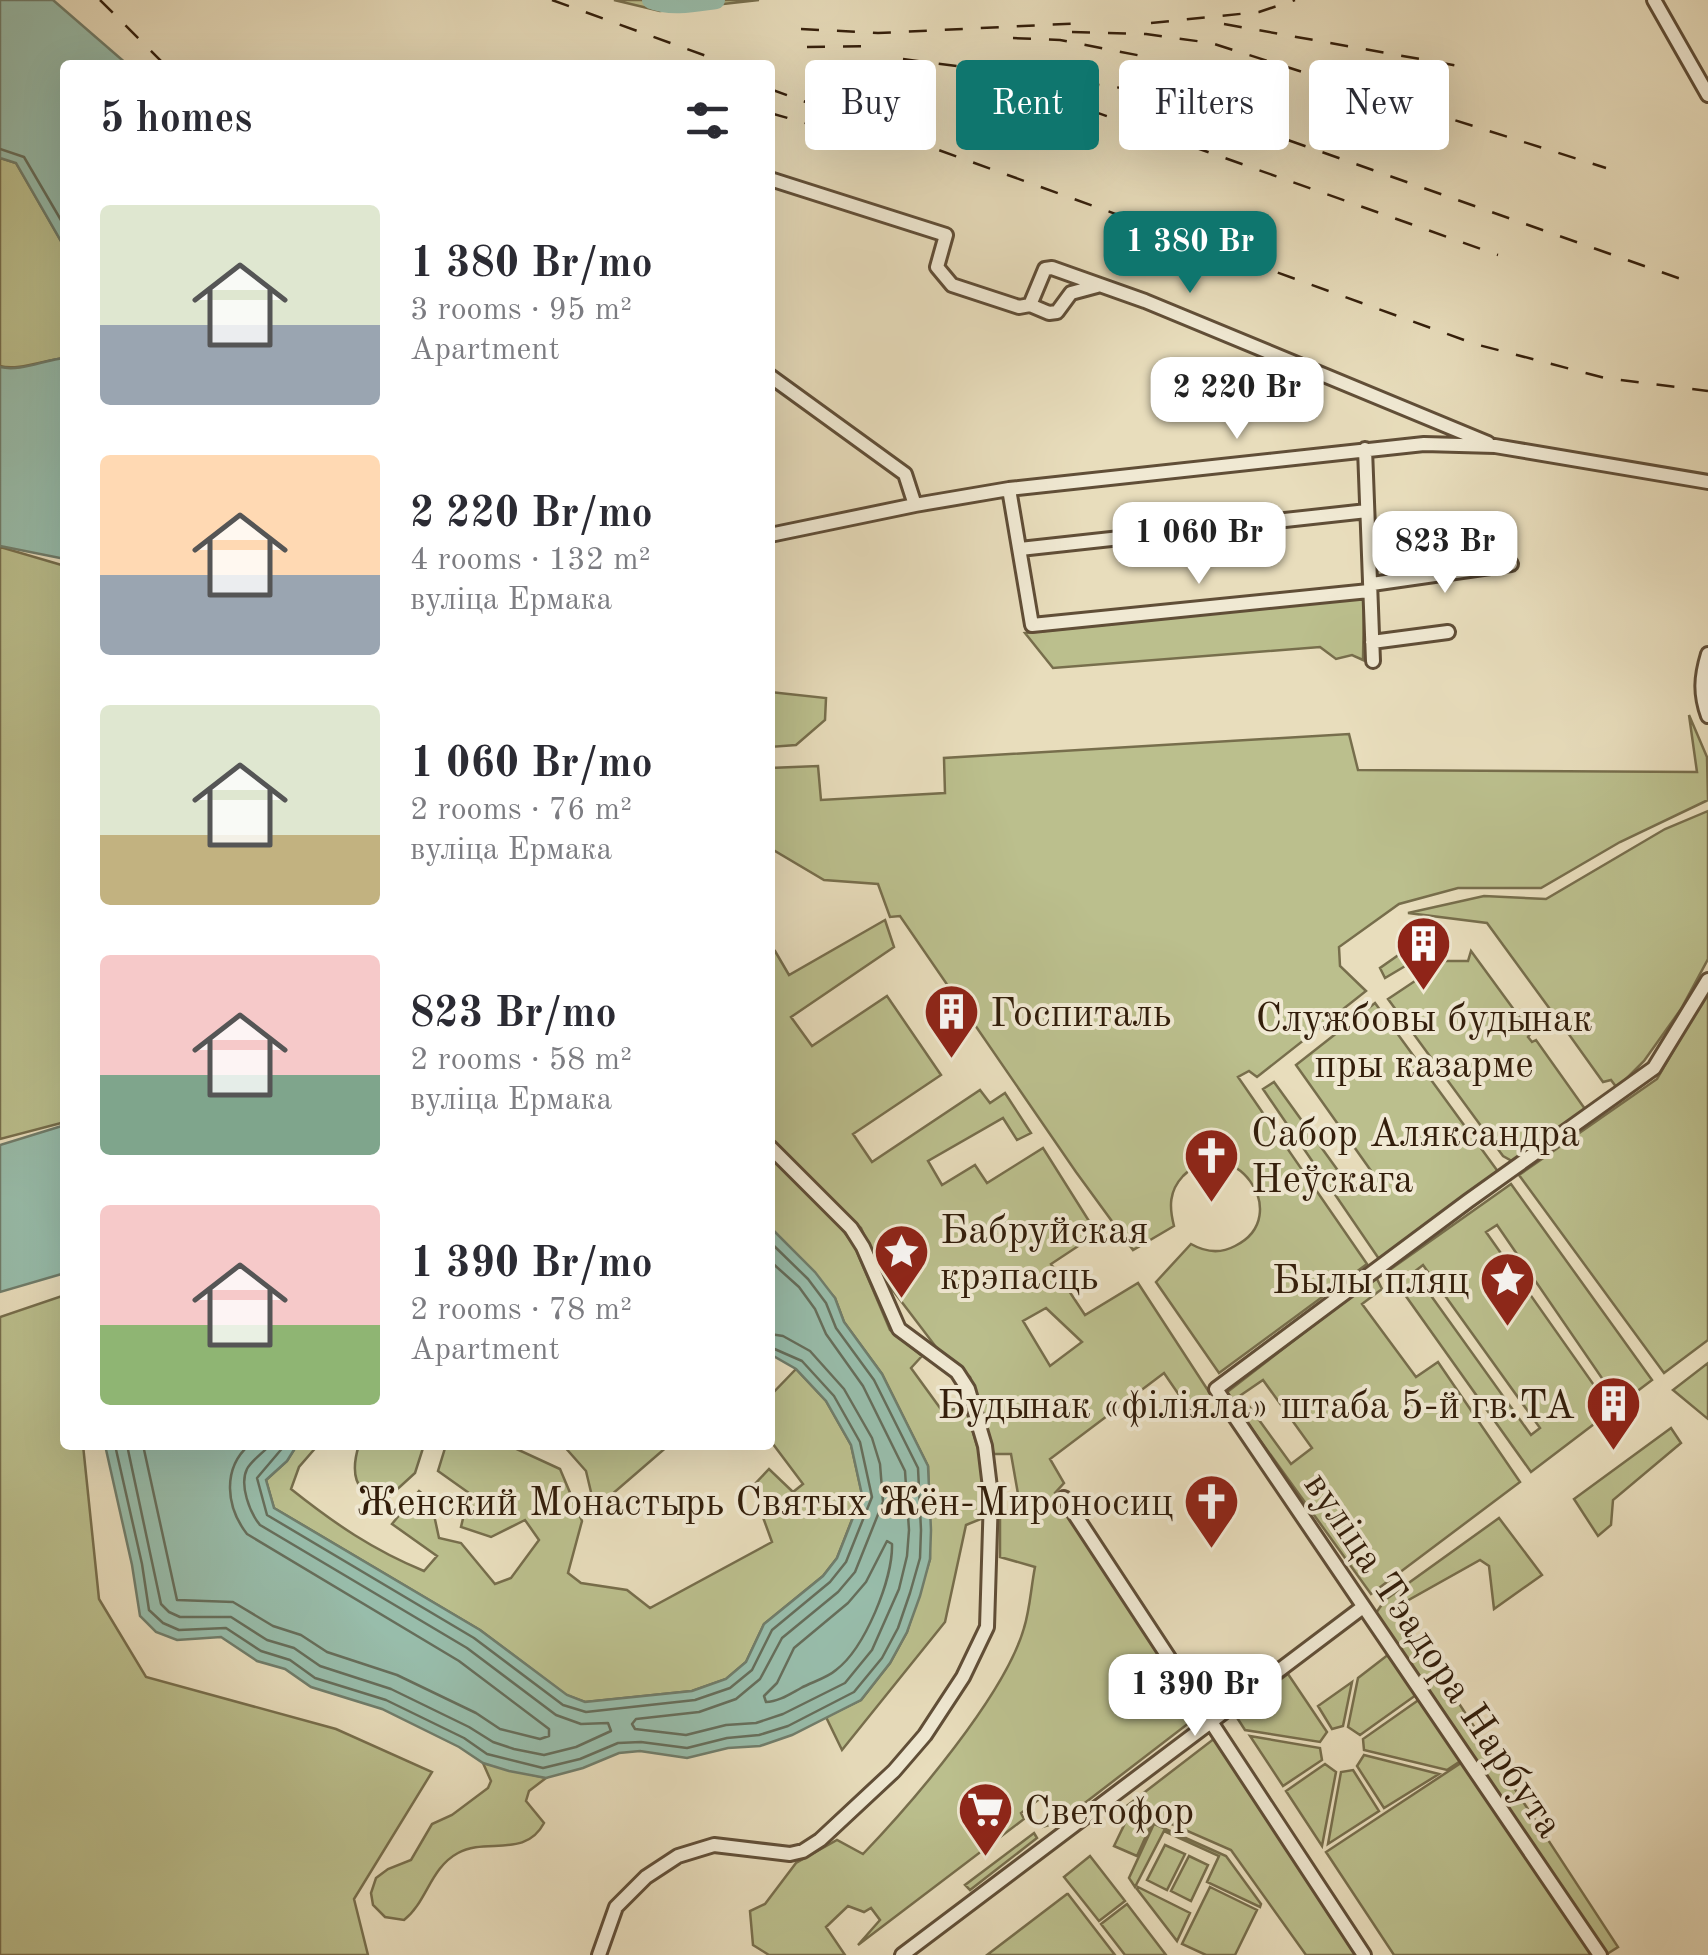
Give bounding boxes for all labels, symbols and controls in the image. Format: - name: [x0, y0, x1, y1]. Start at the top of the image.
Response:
- chip: Buy: [805, 60, 936, 150]
- chip: Rent: [956, 60, 1099, 150]
- chip: Filters: [1119, 60, 1289, 150]
- chip: New: [1309, 60, 1449, 150]
- icon: filters: [680, 93, 735, 148]
- text: 5 homes: [100, 99, 252, 141]
- pin: 1 380 Br: [1087, 211, 1293, 296]
- text: 1 380 Br: [1126, 227, 1254, 259]
- text: 1 380 Br/mo: [410, 244, 653, 286]
- icon: home: [180, 245, 300, 365]
- text: 3 rooms · 95 m²: [410, 295, 632, 327]
- text: Apartment: [410, 335, 560, 367]
- pin: 2 220 Br: [1134, 357, 1340, 442]
- text: 2 220 Br: [1173, 373, 1301, 405]
- text: 2 220 Br/mo: [410, 494, 653, 536]
- icon: home: [180, 495, 300, 615]
- pin: 1 060 Br: [1096, 502, 1302, 587]
- pin: 823 Br: [1364, 511, 1526, 596]
- text: 1 060 Br: [1135, 518, 1263, 550]
- text: 823 Br: [1394, 527, 1496, 559]
- text: 4 rooms · 132 m²: [410, 545, 651, 577]
- text: вуліца Ермака: [410, 585, 612, 617]
- text: 1 060 Br/mo: [410, 744, 653, 786]
- icon: home: [180, 745, 300, 865]
- text: 2 rooms · 76 m²: [410, 795, 632, 827]
- text: вуліца Ермака: [410, 835, 612, 867]
- building icon: Службовы будынак пры казарме: [1394, 913, 1454, 992]
- building icon: Госпиталь: [921, 982, 981, 1061]
- text: 823 Br/mo: [410, 994, 617, 1036]
- icon: home: [180, 995, 300, 1115]
- place label: Госпиталь: [990, 996, 1171, 1036]
- place label: Службовы будынак пры казарме: [1255, 1001, 1593, 1087]
- text: 2 rooms · 58 m²: [410, 1045, 632, 1077]
- text: вуліца Ермака: [410, 1085, 612, 1117]
- place label: Сабор Аляксандра Неўскага: [1251, 1116, 1580, 1202]
- church icon: Сабор Аляксандра Неўскага: [1182, 1125, 1242, 1204]
- place label: Бабруйская крэпасць: [940, 1213, 1148, 1299]
- place icon: Бабруйская крэпасць: [871, 1222, 931, 1301]
- text: 1 390 Br/mo: [410, 1244, 653, 1286]
- icon: home: [180, 1245, 300, 1365]
- place icon: Былы пляц: [1478, 1249, 1538, 1328]
- place label: Былы пляц: [1272, 1263, 1469, 1303]
- text: 2 rooms · 78 m²: [410, 1295, 632, 1327]
- text: Apartment: [410, 1335, 560, 1367]
- building icon: Будынак «філіяла» штаба 5-й гв.ТА: [1584, 1374, 1644, 1453]
- place label: Будынак «філіяла» штаба 5-й гв.ТА: [937, 1388, 1575, 1428]
- street label: вуліца Тэадора Нарбута: [1295, 1466, 1569, 1846]
- church icon: Женский Монастырь Святых Жён-Мироносиц: [1182, 1471, 1242, 1550]
- place label: Женский Монастырь Святых Жён-Мироносиц: [357, 1485, 1173, 1525]
- pin: 1 390 Br: [1092, 1654, 1298, 1739]
- text: 1 390 Br: [1131, 1670, 1259, 1702]
- supermarket icon: Светофор: [955, 1780, 1015, 1859]
- place label: Светофор: [1024, 1794, 1194, 1834]

